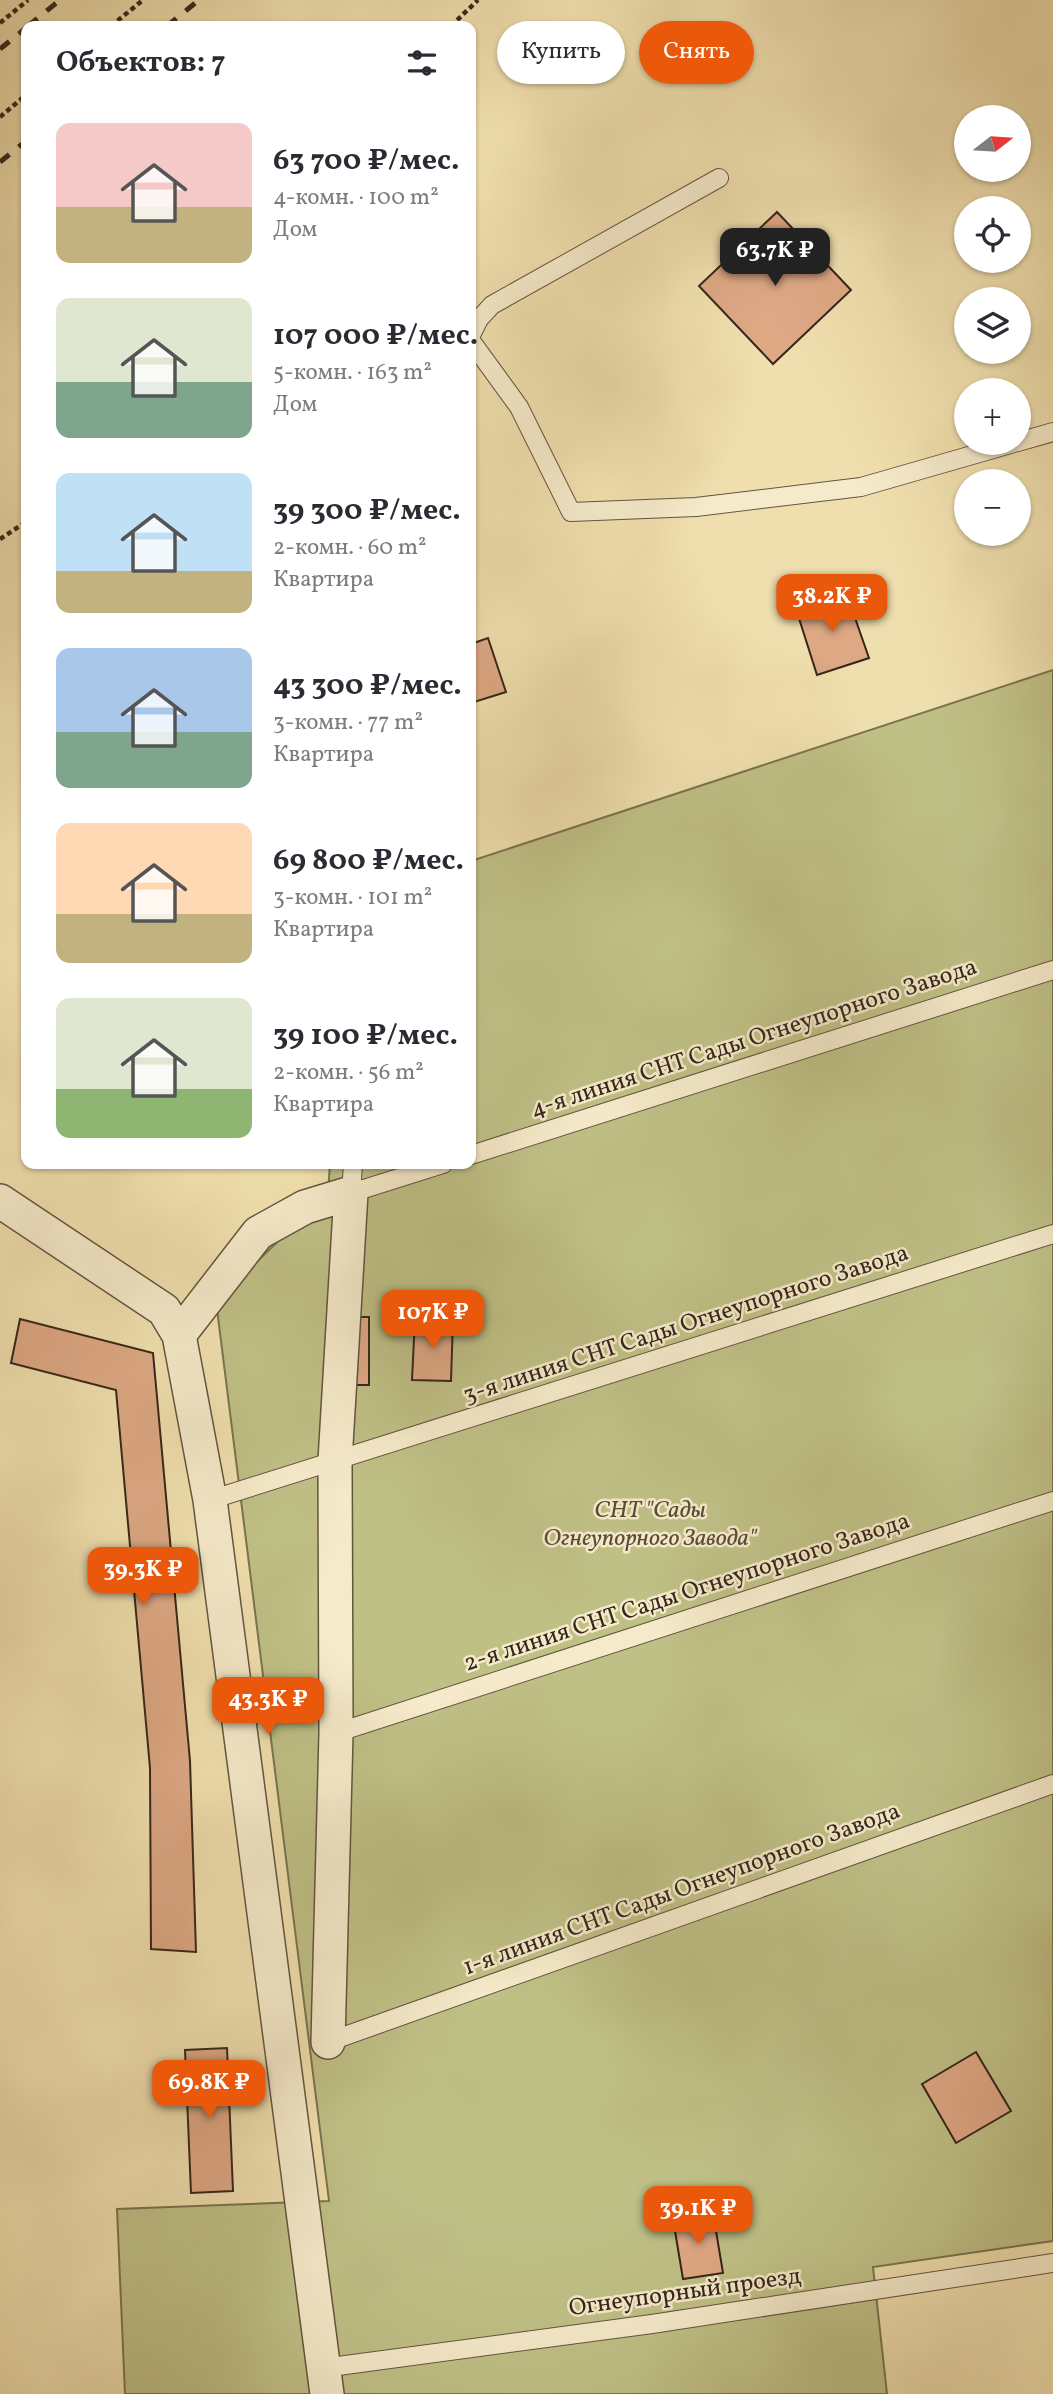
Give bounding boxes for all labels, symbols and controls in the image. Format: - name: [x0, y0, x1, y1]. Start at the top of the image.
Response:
- chip: Купить: [497, 21, 625, 84]
- chip: Снять: [639, 21, 754, 84]
- text: Объектов: 7: [56, 42, 226, 84]
- icon: filters: [403, 44, 441, 82]
- north arrow: [954, 105, 1031, 182]
- map controls: [954, 105, 1031, 546]
- text: 63 700 ₽/мес.: [273, 140, 460, 182]
- icon: home: [112, 151, 196, 235]
- text: 4-комн. · 100 m²: [273, 182, 439, 214]
- button: locate: [954, 196, 1031, 273]
- text: Дом: [273, 214, 317, 246]
- pin: 63.7K ₽: [710, 229, 840, 288]
- text: 63.7K ₽: [736, 235, 814, 267]
- button: layers: [954, 287, 1031, 364]
- text: 107 000 ₽/мес.: [273, 315, 478, 357]
- icon: home: [112, 326, 196, 410]
- text: 5-комн. · 163 m²: [273, 357, 432, 389]
- button: +: [954, 378, 1031, 455]
- text: Дом: [273, 389, 317, 421]
- button: −: [954, 469, 1031, 546]
- text: 39 300 ₽/мес.: [273, 490, 461, 532]
- icon: home: [112, 501, 196, 585]
- text: 2-комн. · 60 m²: [273, 532, 427, 564]
- text: Квартира: [273, 564, 374, 596]
- pin: 38.2K ₽: [767, 574, 897, 634]
- text: 38.2K ₽: [792, 581, 872, 613]
- text: 43 300 ₽/мес.: [273, 665, 462, 707]
- icon: home: [112, 676, 196, 760]
- text: 3-комн. · 77 m²: [273, 707, 423, 739]
- text: Квартира: [273, 739, 374, 771]
- text: 69 800 ₽/мес.: [273, 840, 464, 882]
- icon: home: [112, 851, 196, 935]
- text: 3-комн. · 101 m²: [273, 882, 432, 914]
- text: Квартира: [273, 914, 374, 946]
- street label: 4-я линия СНТ Сады Огнеупорного Завода: [526, 951, 982, 1127]
- text: 39 100 ₽/мес.: [273, 1015, 458, 1057]
- icon: home: [112, 1026, 196, 1110]
- text: 2-комн. · 56 m²: [273, 1057, 424, 1089]
- text: Квартира: [273, 1089, 374, 1121]
- street label: 3-я линия СНТ Сады Огнеупорного Завода: [459, 1237, 913, 1413]
- pin: 107K ₽: [376, 1290, 490, 1350]
- text: 107K ₽: [397, 1297, 469, 1329]
- park label: СНТ "Сады Огнеупорного Завода": [543, 1494, 758, 1556]
- street label: 2-я линия СНТ Сады Огнеупорного Завода: [460, 1505, 914, 1681]
- pin: 39.3K ₽: [78, 1548, 208, 1607]
- text: 39.3K ₽: [104, 1554, 182, 1586]
- pin: 43.3K ₽: [203, 1678, 333, 1737]
- text: 43.3K ₽: [228, 1684, 308, 1716]
- street label: 1-я линия СНТ Сады Огнеупорного Завода: [459, 1795, 905, 1985]
- pin: 69.8K ₽: [144, 2060, 274, 2120]
- text: 69.8K ₽: [168, 2067, 250, 2099]
- pin: 39.1K ₽: [633, 2186, 763, 2246]
- text: 39.1K ₽: [660, 2193, 736, 2225]
- street label: Огнеупорный проезд: [567, 2260, 804, 2326]

